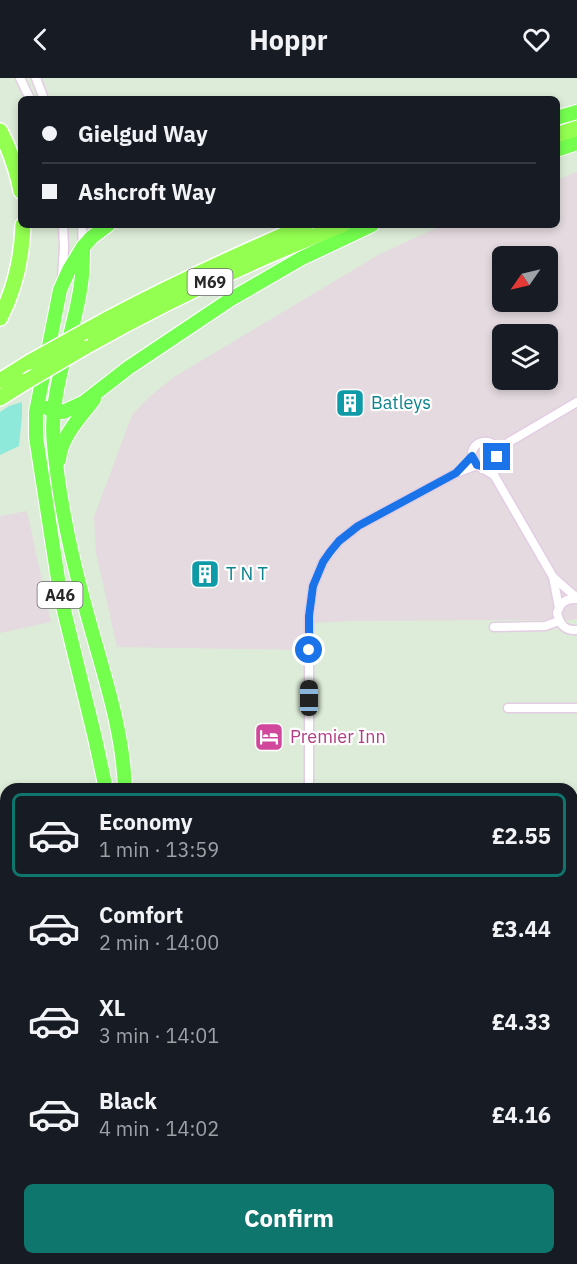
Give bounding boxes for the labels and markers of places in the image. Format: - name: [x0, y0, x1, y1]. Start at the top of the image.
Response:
- building icon: Batleys: [334, 387, 366, 419]
- place label: Batleys: [371, 391, 431, 414]
- building icon: T N T: [189, 558, 221, 590]
- place label: T N T: [226, 562, 268, 585]
- hotel icon: Premier Inn: [253, 721, 285, 753]
- place label: Premier Inn: [290, 725, 386, 748]

